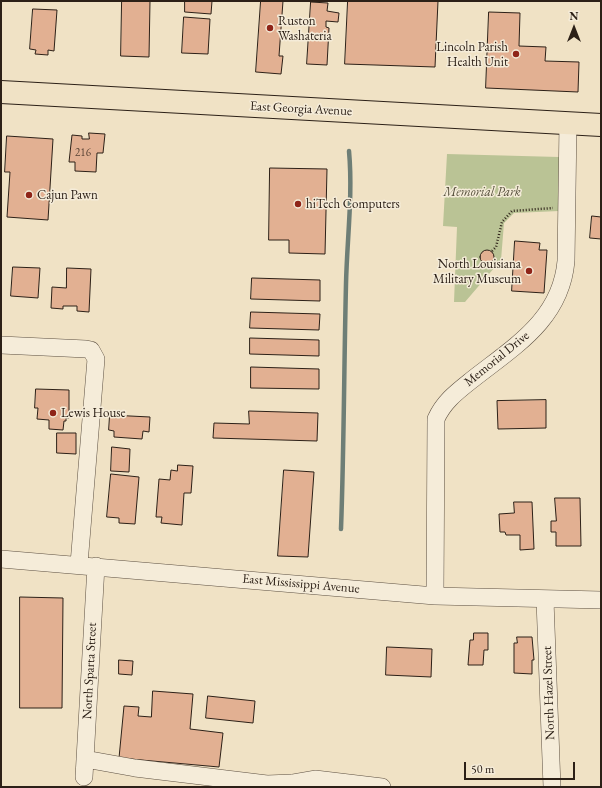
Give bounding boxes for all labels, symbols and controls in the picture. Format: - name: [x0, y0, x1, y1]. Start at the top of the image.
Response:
- north arrow: [554, 8, 594, 48]
- text: N: [570, 9, 578, 23]
- place label: Ruston Washateria: [278, 13, 332, 44]
- marker: Ruston Washateria: [265, 23, 275, 33]
- place label: Lincoln Parish Health Unit: [436, 39, 508, 70]
- marker: Lincoln Parish Health Unit: [511, 49, 521, 59]
- street label: East Georgia Avenue: [250, 99, 352, 119]
- house number: 216: [75, 146, 91, 160]
- park label: Memorial Park: [443, 184, 521, 200]
- place label: Cajun Pawn: [37, 187, 98, 203]
- marker: Cajun Pawn: [24, 190, 34, 200]
- place label: hiTech Computers: [306, 196, 400, 212]
- marker: hiTech Computers: [293, 199, 303, 209]
- place label: North Louisiana Military Museum: [433, 256, 521, 287]
- marker: North Louisiana Military Museum: [524, 266, 534, 276]
- street label: Memorial Drive: [461, 328, 533, 390]
- place label: Lewis House: [61, 405, 126, 421]
- marker: Lewis House: [48, 408, 58, 418]
- street label: East Mississippi Avenue: [242, 571, 360, 597]
- street label: North Sparta Street: [80, 622, 100, 720]
- street label: North Hazel Street: [540, 646, 558, 740]
- scale bar: [466, 754, 577, 780]
- text: 50 m: [471, 761, 494, 777]

